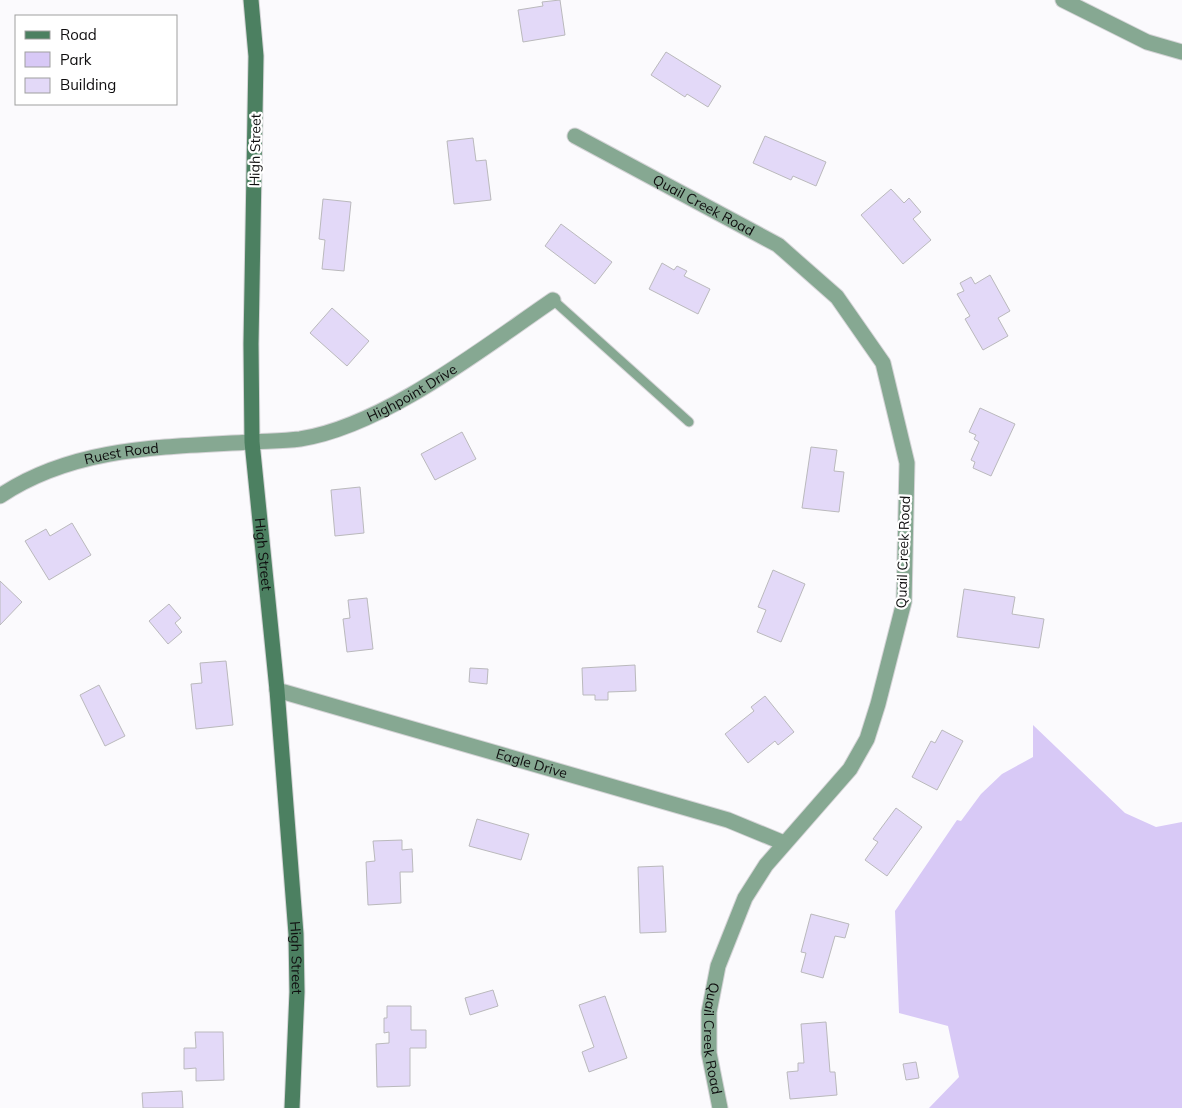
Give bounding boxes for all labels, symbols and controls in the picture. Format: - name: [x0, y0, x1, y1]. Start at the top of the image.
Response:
- legend: [15, 15, 178, 105]
- text: Road: [60, 25, 97, 44]
- text: Park: [60, 50, 92, 69]
- text: Building: [60, 75, 116, 94]
- street label: High Street: [245, 113, 265, 187]
- street label: Quail Creek Road: [650, 170, 758, 240]
- street label: Highpoint Drive: [364, 360, 460, 426]
- street label: Ruest Road: [82, 439, 159, 468]
- street label: Quail Creek Road: [892, 495, 914, 609]
- street label: High Street: [251, 517, 276, 592]
- street label: Eagle Drive: [494, 745, 569, 782]
- street label: High Street: [286, 920, 306, 995]
- street label: Quail Creek Road: [700, 981, 726, 1096]

